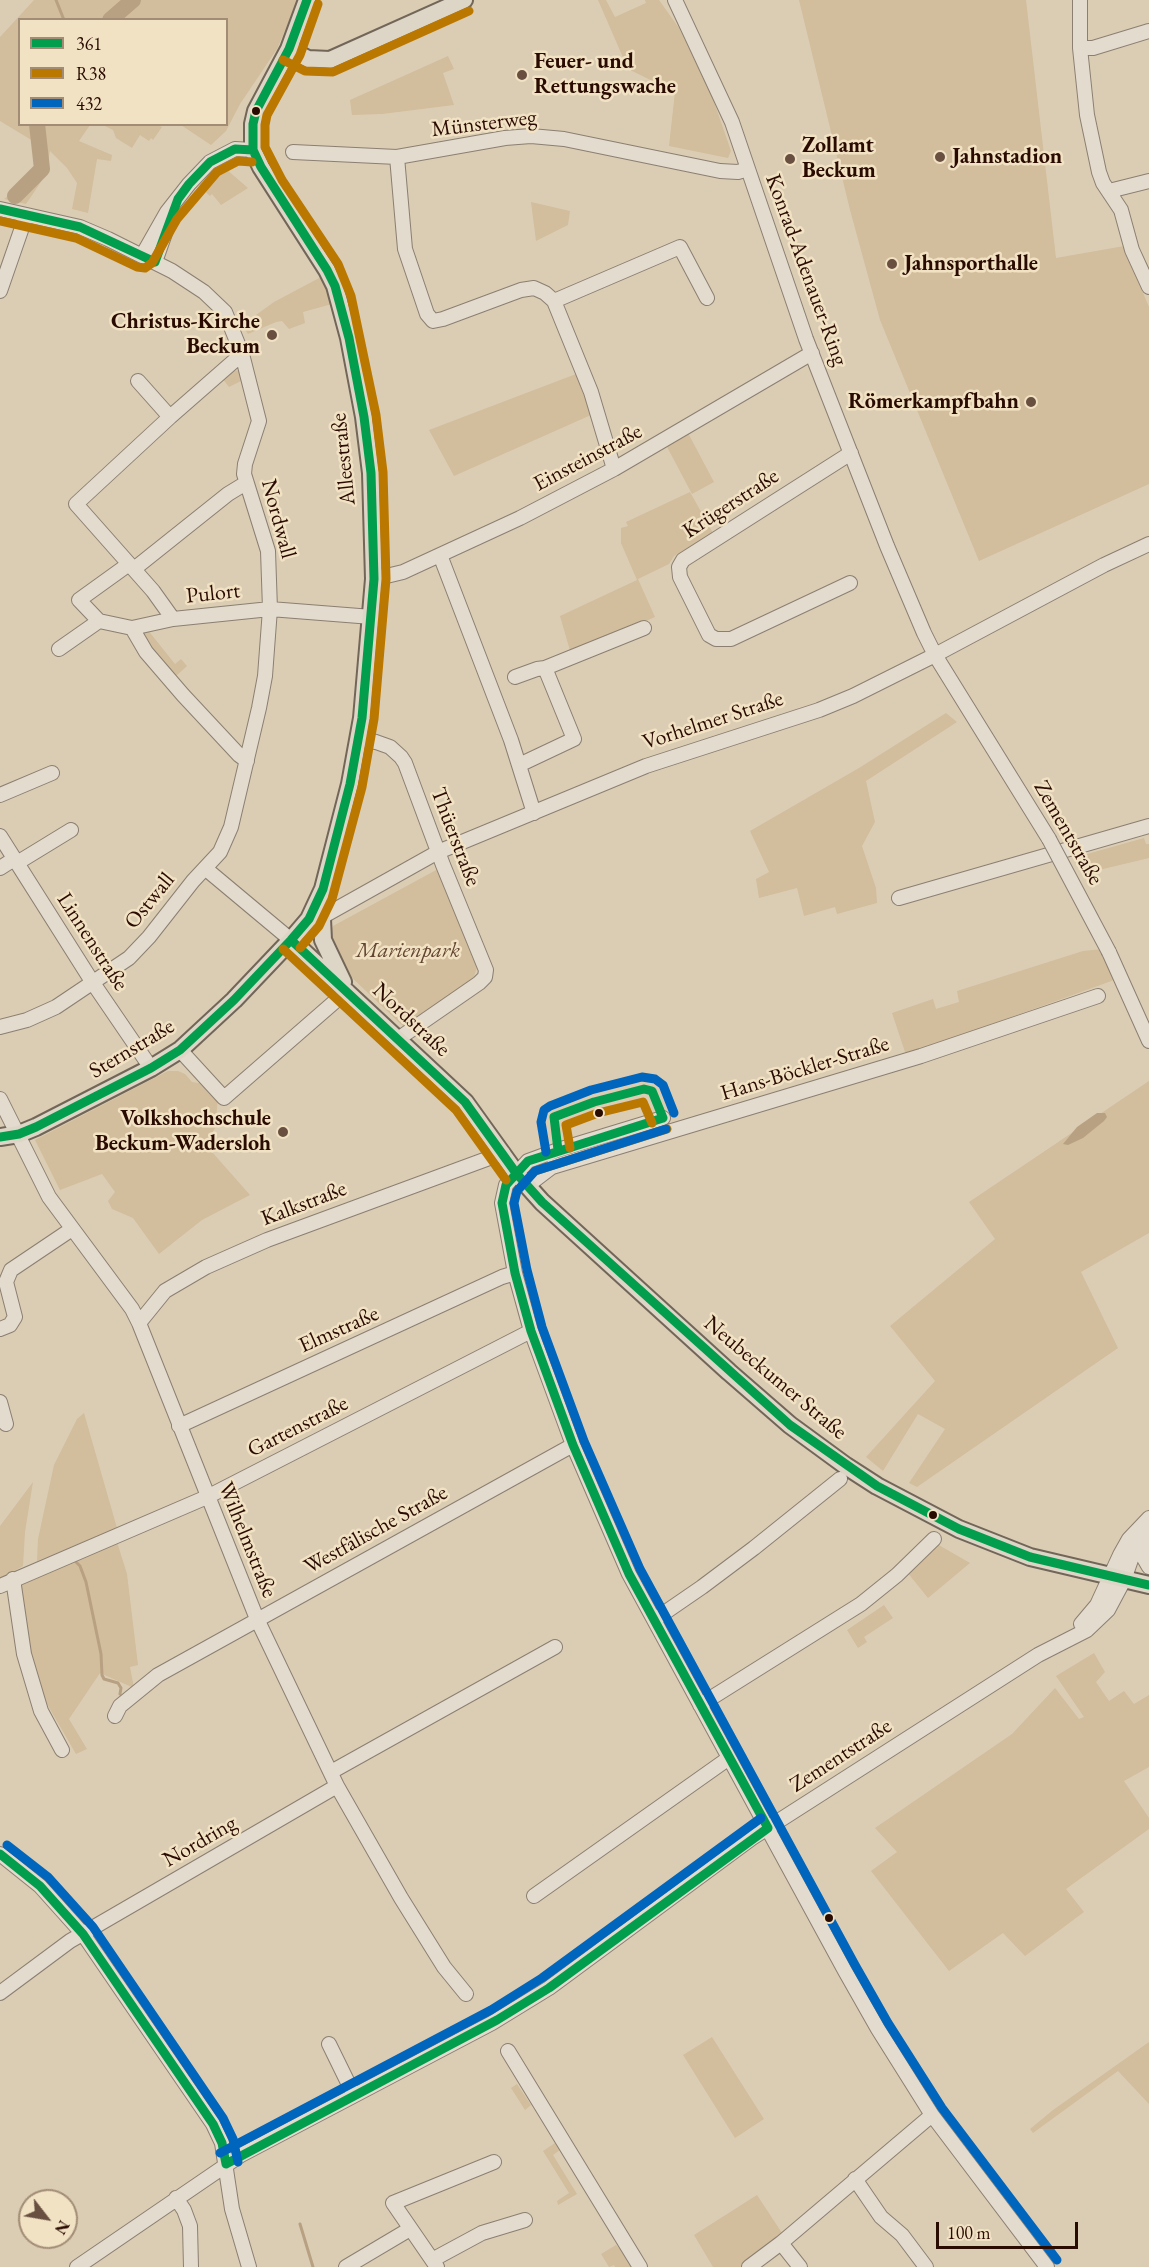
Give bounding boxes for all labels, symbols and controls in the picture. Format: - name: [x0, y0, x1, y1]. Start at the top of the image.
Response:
- legend: [18, 18, 228, 126]
- text: 361: [76, 32, 102, 55]
- place label: Feuer- und Rettungswache: [534, 49, 676, 100]
- text: R38: [76, 62, 106, 85]
- marker: Feuer- und Rettungswache: [515, 68, 529, 82]
- text: 432: [76, 92, 102, 115]
- street label: Münsterweg: [430, 104, 538, 144]
- unlabelled marker: [250, 105, 262, 117]
- place label: Zollamt Beckum: [802, 133, 876, 184]
- place label: Jahnstadion: [952, 144, 1062, 170]
- marker: Jahnstadion: [933, 150, 947, 164]
- marker: Zollamt Beckum: [783, 152, 797, 166]
- street label: Konrad-Adenauer-Ring: [759, 171, 853, 369]
- place label: Jahnsporthalle: [904, 251, 1038, 277]
- marker: Jahnsporthalle: [885, 257, 899, 271]
- place label: Christus-Kirche Beckum: [111, 309, 260, 360]
- marker: Christus-Kirche Beckum: [265, 328, 279, 342]
- place label: Römerkampfbahn: [848, 389, 1019, 415]
- marker: Römerkampfbahn: [1024, 395, 1038, 409]
- street label: Alleestraße: [326, 412, 362, 506]
- street label: Einsteinstraße: [529, 418, 647, 498]
- street label: Krügerstraße: [678, 463, 784, 545]
- street label: Nordwall: [255, 477, 301, 561]
- street label: Pulort: [185, 578, 241, 610]
- street label: Vorhelmer Straße: [639, 686, 787, 756]
- street label: Zementstraße: [1028, 776, 1108, 890]
- street label: Thüerstraße: [424, 784, 486, 890]
- street label: Ostwall: [119, 867, 181, 935]
- street label: Linnenstraße: [51, 888, 133, 996]
- park label: Marienpark: [356, 938, 460, 964]
- street label: Nordstraße: [367, 977, 455, 1063]
- street label: Sternstraße: [85, 1013, 179, 1085]
- street label: Hans-Böckler-Straße: [718, 1031, 892, 1107]
- place label: Volkshochschule Beckum-Wadersloh: [95, 1106, 271, 1158]
- unlabelled marker: [593, 1107, 605, 1119]
- marker: Volkshochschule Beckum-Wadersloh: [276, 1125, 290, 1139]
- street label: Kalkstraße: [258, 1176, 350, 1232]
- street label: Elmstraße: [295, 1301, 383, 1359]
- street label: Neubeckumer Straße: [698, 1311, 852, 1445]
- street label: Gartenstraße: [243, 1390, 353, 1464]
- street label: Wilhelmstraße: [212, 1478, 282, 1602]
- street label: Westfälische Straße: [300, 1480, 452, 1580]
- unlabelled marker: [927, 1509, 939, 1521]
- street label: Zementstraße: [785, 1713, 897, 1799]
- street label: Nordring: [158, 1810, 242, 1874]
- unlabelled marker: [823, 1912, 835, 1924]
- north arrow: [18, 2189, 78, 2249]
- scale bar: [939, 2210, 1082, 2248]
- text: N: [50, 2217, 74, 2238]
- text: 100 m: [947, 2221, 991, 2244]

